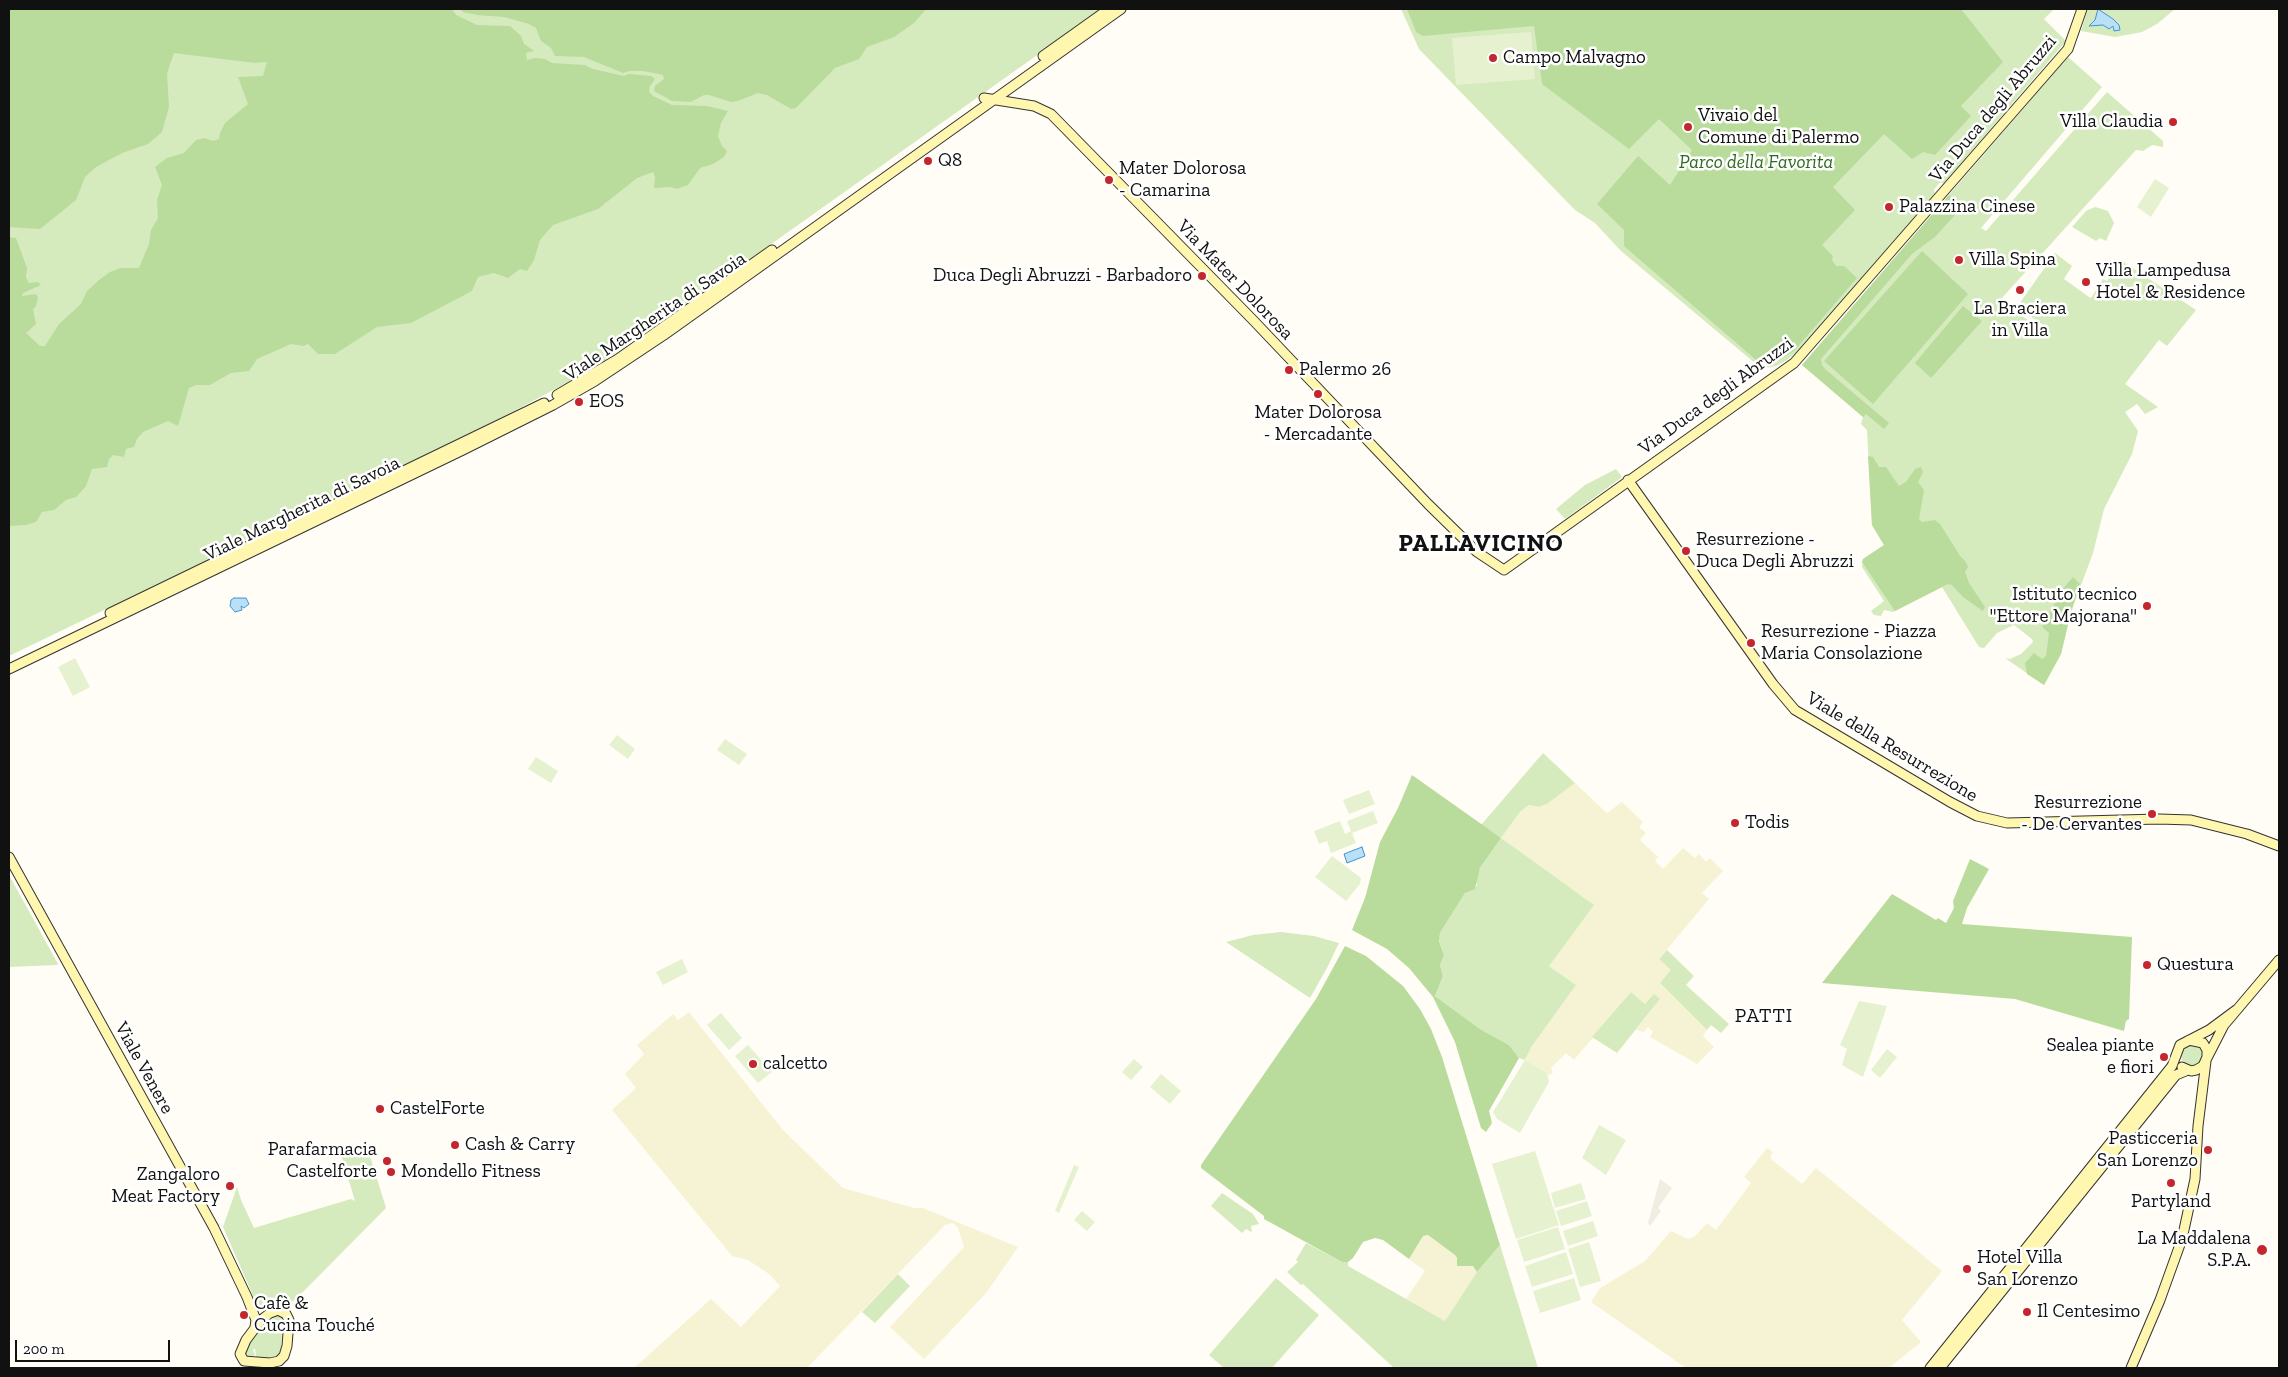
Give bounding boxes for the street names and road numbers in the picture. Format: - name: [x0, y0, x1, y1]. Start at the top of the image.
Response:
- street label: Via Duca degli Abruzzi: [1925, 31, 2061, 187]
- street label: Via Mater Dolorosa: [1172, 215, 1298, 345]
- street label: Viale Margherita di Savoia: [560, 247, 750, 387]
- street label: Via Duca degli Abruzzi: [1634, 332, 1798, 460]
- street label: Viale Margherita di Savoia: [200, 452, 404, 566]
- street label: Viale della Resurrezione: [1802, 687, 1982, 807]
- street label: Viale Venere: [109, 1018, 179, 1118]

